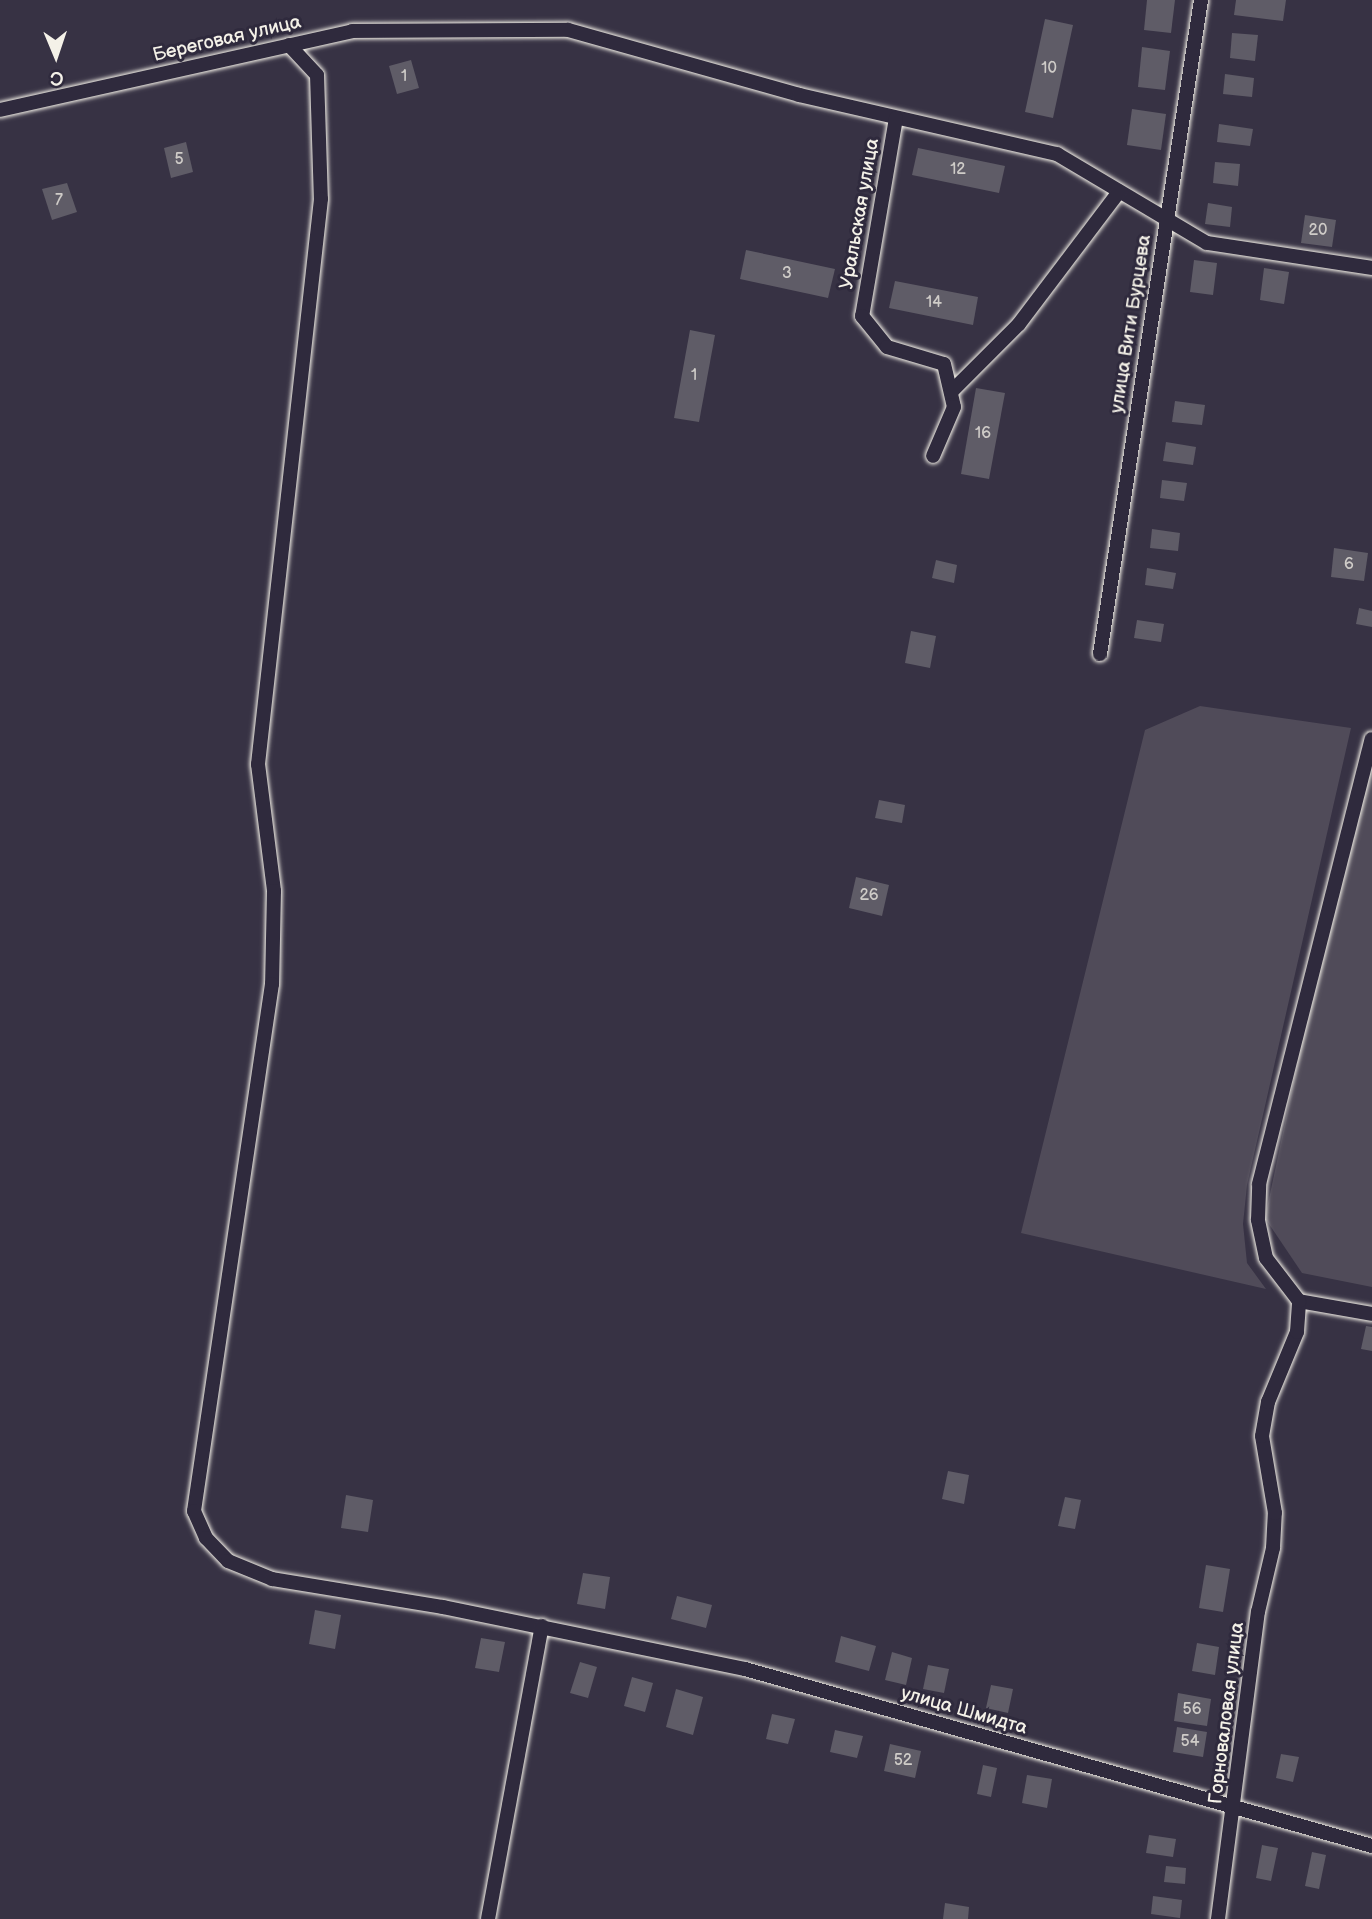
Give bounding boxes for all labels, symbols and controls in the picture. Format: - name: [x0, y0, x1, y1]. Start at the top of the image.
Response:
- street label: Береговая улица: [151, 11, 303, 67]
- north arrow: [21, 21, 91, 91]
- house number: 10: [1041, 59, 1057, 79]
- text: С: [50, 66, 64, 89]
- house number: 1: [401, 67, 407, 87]
- street label: Уральская улица: [835, 137, 885, 291]
- house number: 5: [174, 150, 184, 170]
- house number: 12: [950, 160, 966, 180]
- house number: 7: [55, 191, 63, 211]
- house number: 20: [1309, 221, 1327, 241]
- street label: улица Вити Бурцева: [1106, 233, 1156, 415]
- house number: 3: [782, 264, 792, 284]
- house number: 14: [926, 293, 942, 313]
- house number: 1: [691, 366, 697, 386]
- house number: 16: [975, 424, 991, 444]
- house number: 6: [1344, 555, 1354, 575]
- house number: 26: [859, 886, 879, 906]
- street label: Горноваловая улица: [1205, 1621, 1249, 1805]
- street label: улица Шмидта: [898, 1682, 1030, 1740]
- house number: 56: [1183, 1700, 1201, 1720]
- house number: 54: [1181, 1732, 1199, 1752]
- house number: 52: [894, 1751, 912, 1771]

